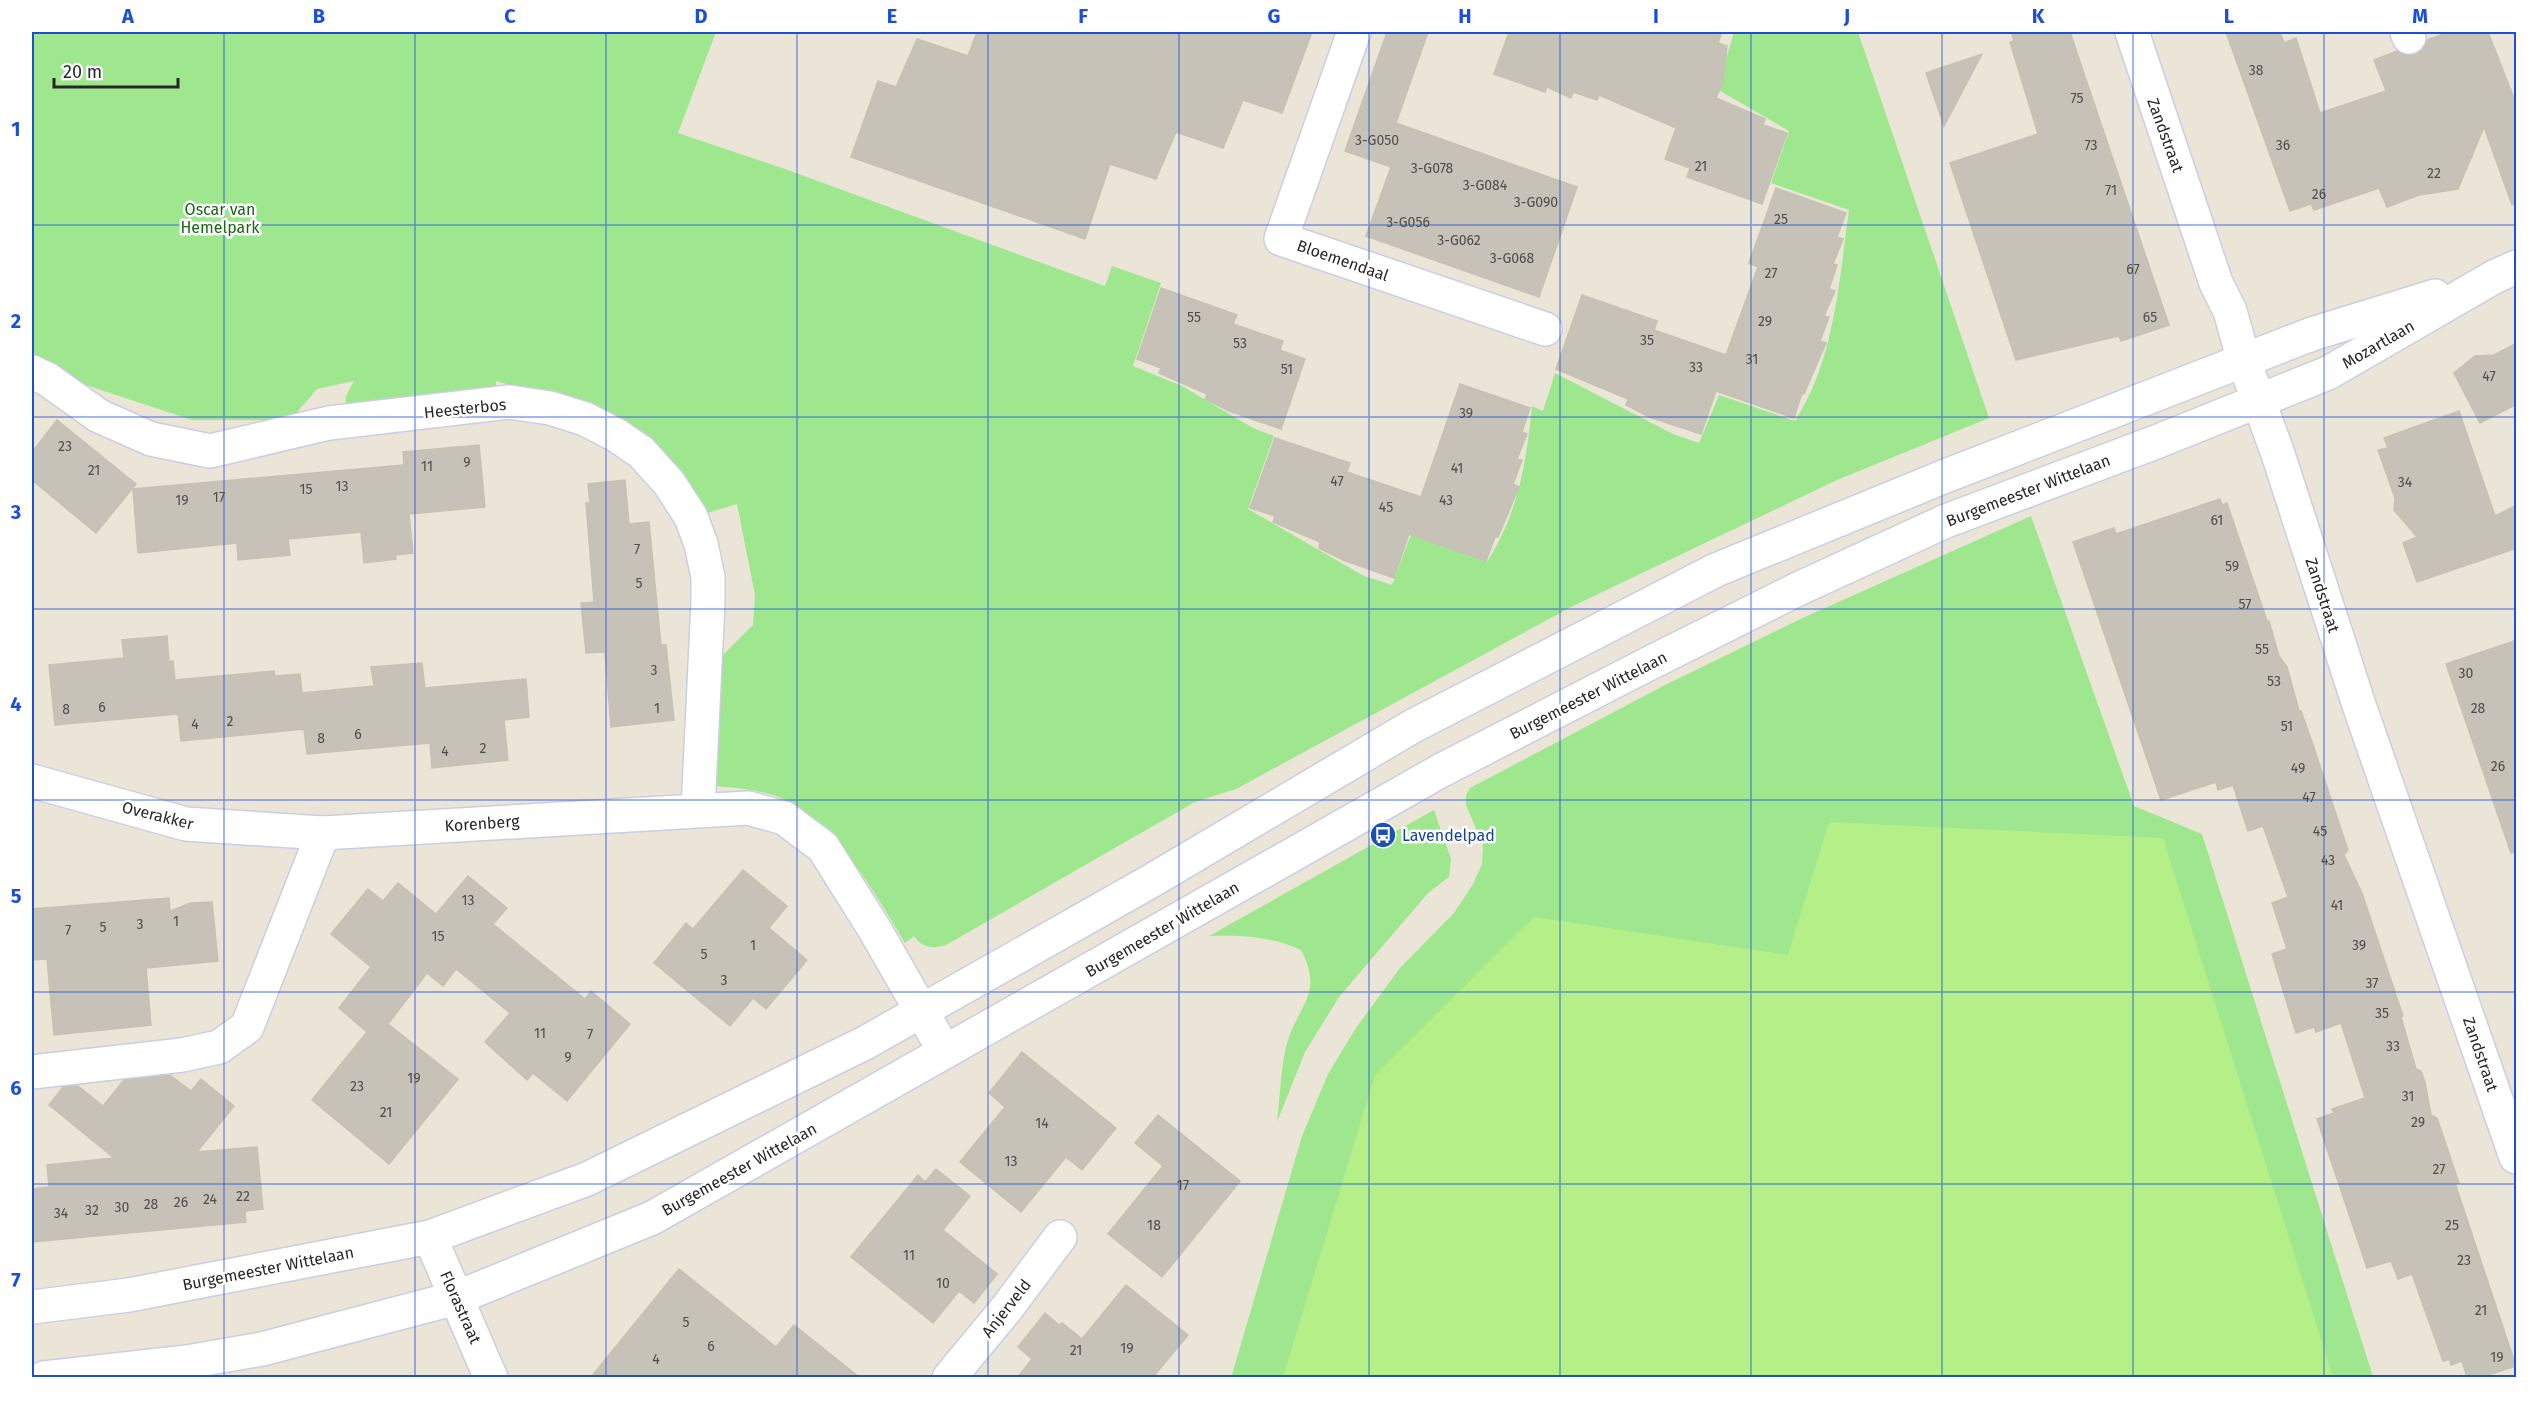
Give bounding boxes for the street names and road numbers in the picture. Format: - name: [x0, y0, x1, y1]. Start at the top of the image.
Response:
- street label: Zandstraat: [2143, 95, 2188, 175]
- street label: Bloemendaal: [1295, 236, 1391, 285]
- street label: Mozartlaan: [2339, 316, 2418, 373]
- street label: Heesterbos: [423, 395, 507, 422]
- street label: Burgemeester Wittelaan: [1943, 450, 2113, 531]
- street label: Zandstraat: [2301, 555, 2344, 635]
- street label: Burgemeester Wittelaan: [1506, 647, 1670, 743]
- street label: Overakker: [120, 797, 196, 834]
- street label: Korenberg: [444, 811, 521, 836]
- street label: Burgemeester Wittelaan: [1082, 878, 1242, 981]
- street label: Zandstraat: [2459, 1014, 2502, 1094]
- street label: Burgemeester Wittelaan: [658, 1119, 820, 1220]
- street label: Burgemeester Wittelaan: [181, 1243, 355, 1294]
- street label: Florastraat: [436, 1268, 485, 1347]
- street label: Anjerveld: [978, 1275, 1035, 1341]

